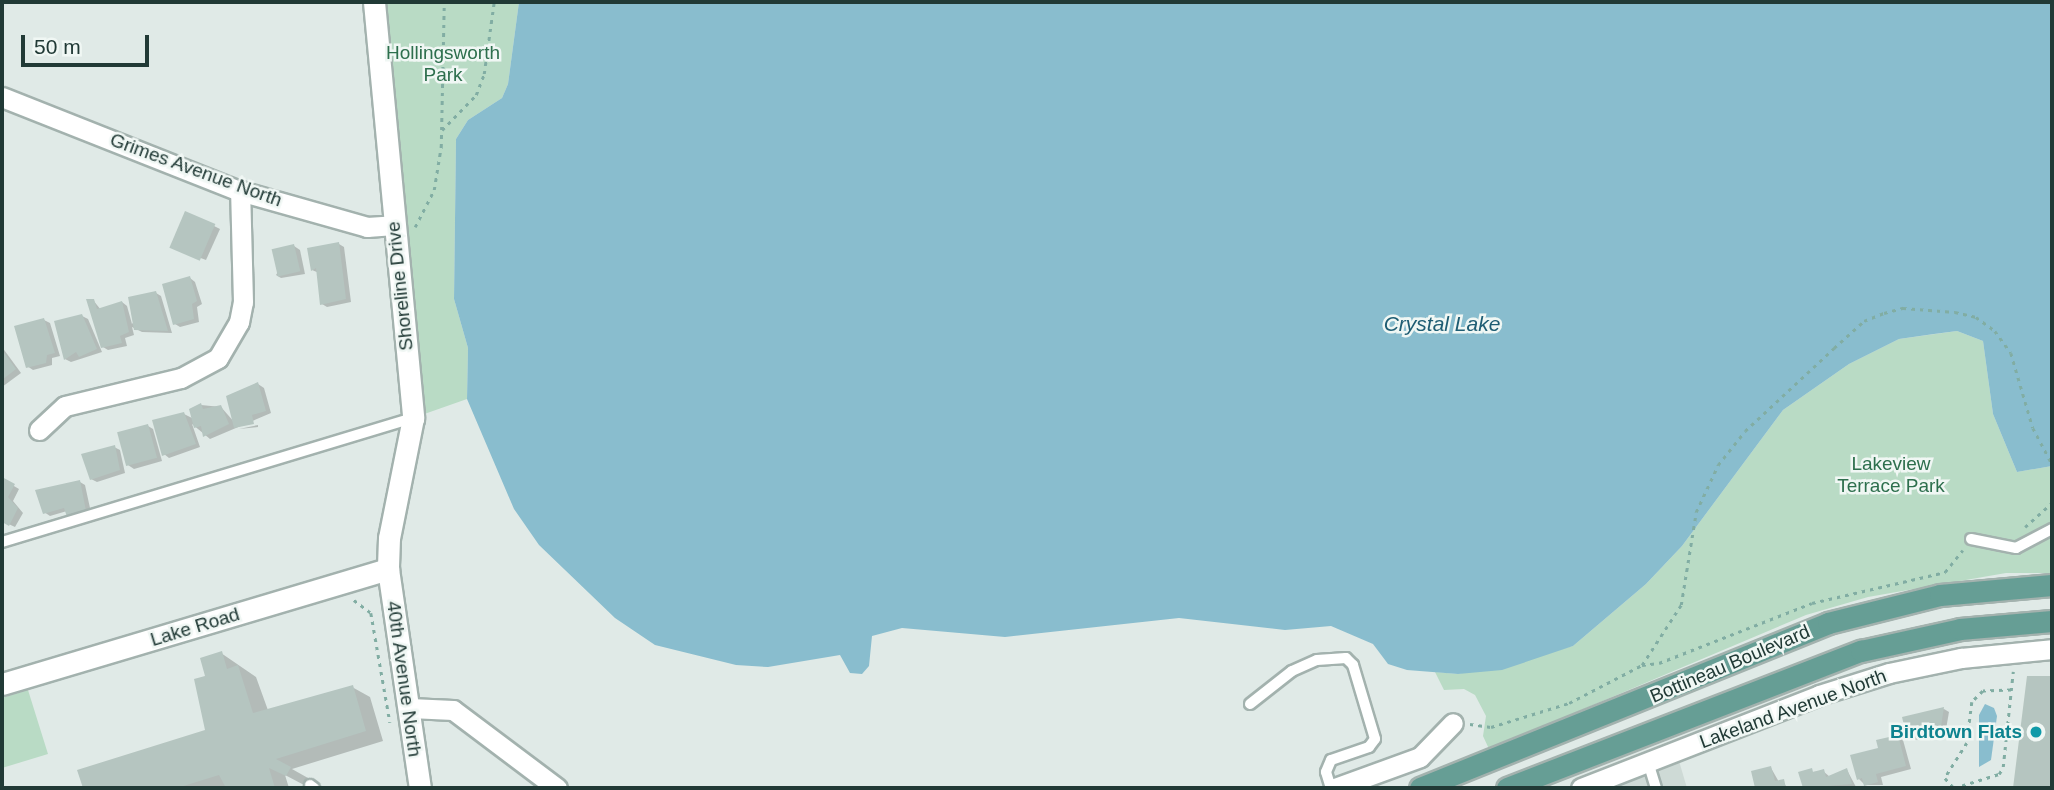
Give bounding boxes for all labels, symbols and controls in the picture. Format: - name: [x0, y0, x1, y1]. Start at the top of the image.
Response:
- scale bar: [24, 21, 152, 65]
- text: 50 m: [34, 35, 81, 58]
- park label: Hollingsworth Park: [386, 42, 500, 86]
- street label: Grimes Avenue North: [106, 128, 286, 212]
- street label: Shoreline Drive: [382, 220, 418, 352]
- water label: Crystal Lake: [1384, 311, 1500, 337]
- park label: Lakeview Terrace Park: [1837, 453, 1945, 497]
- street label: 40th Avenue North: [382, 599, 426, 759]
- street label: Lake Road: [148, 603, 242, 651]
- street label: Bottineau Boulevard: [1647, 620, 1813, 708]
- street label: Lakeland Avenue North: [1696, 664, 1890, 754]
- place label: Birdtown Flats: [1890, 721, 2022, 743]
- marker: Birdtown Flats: [2028, 724, 2044, 740]

